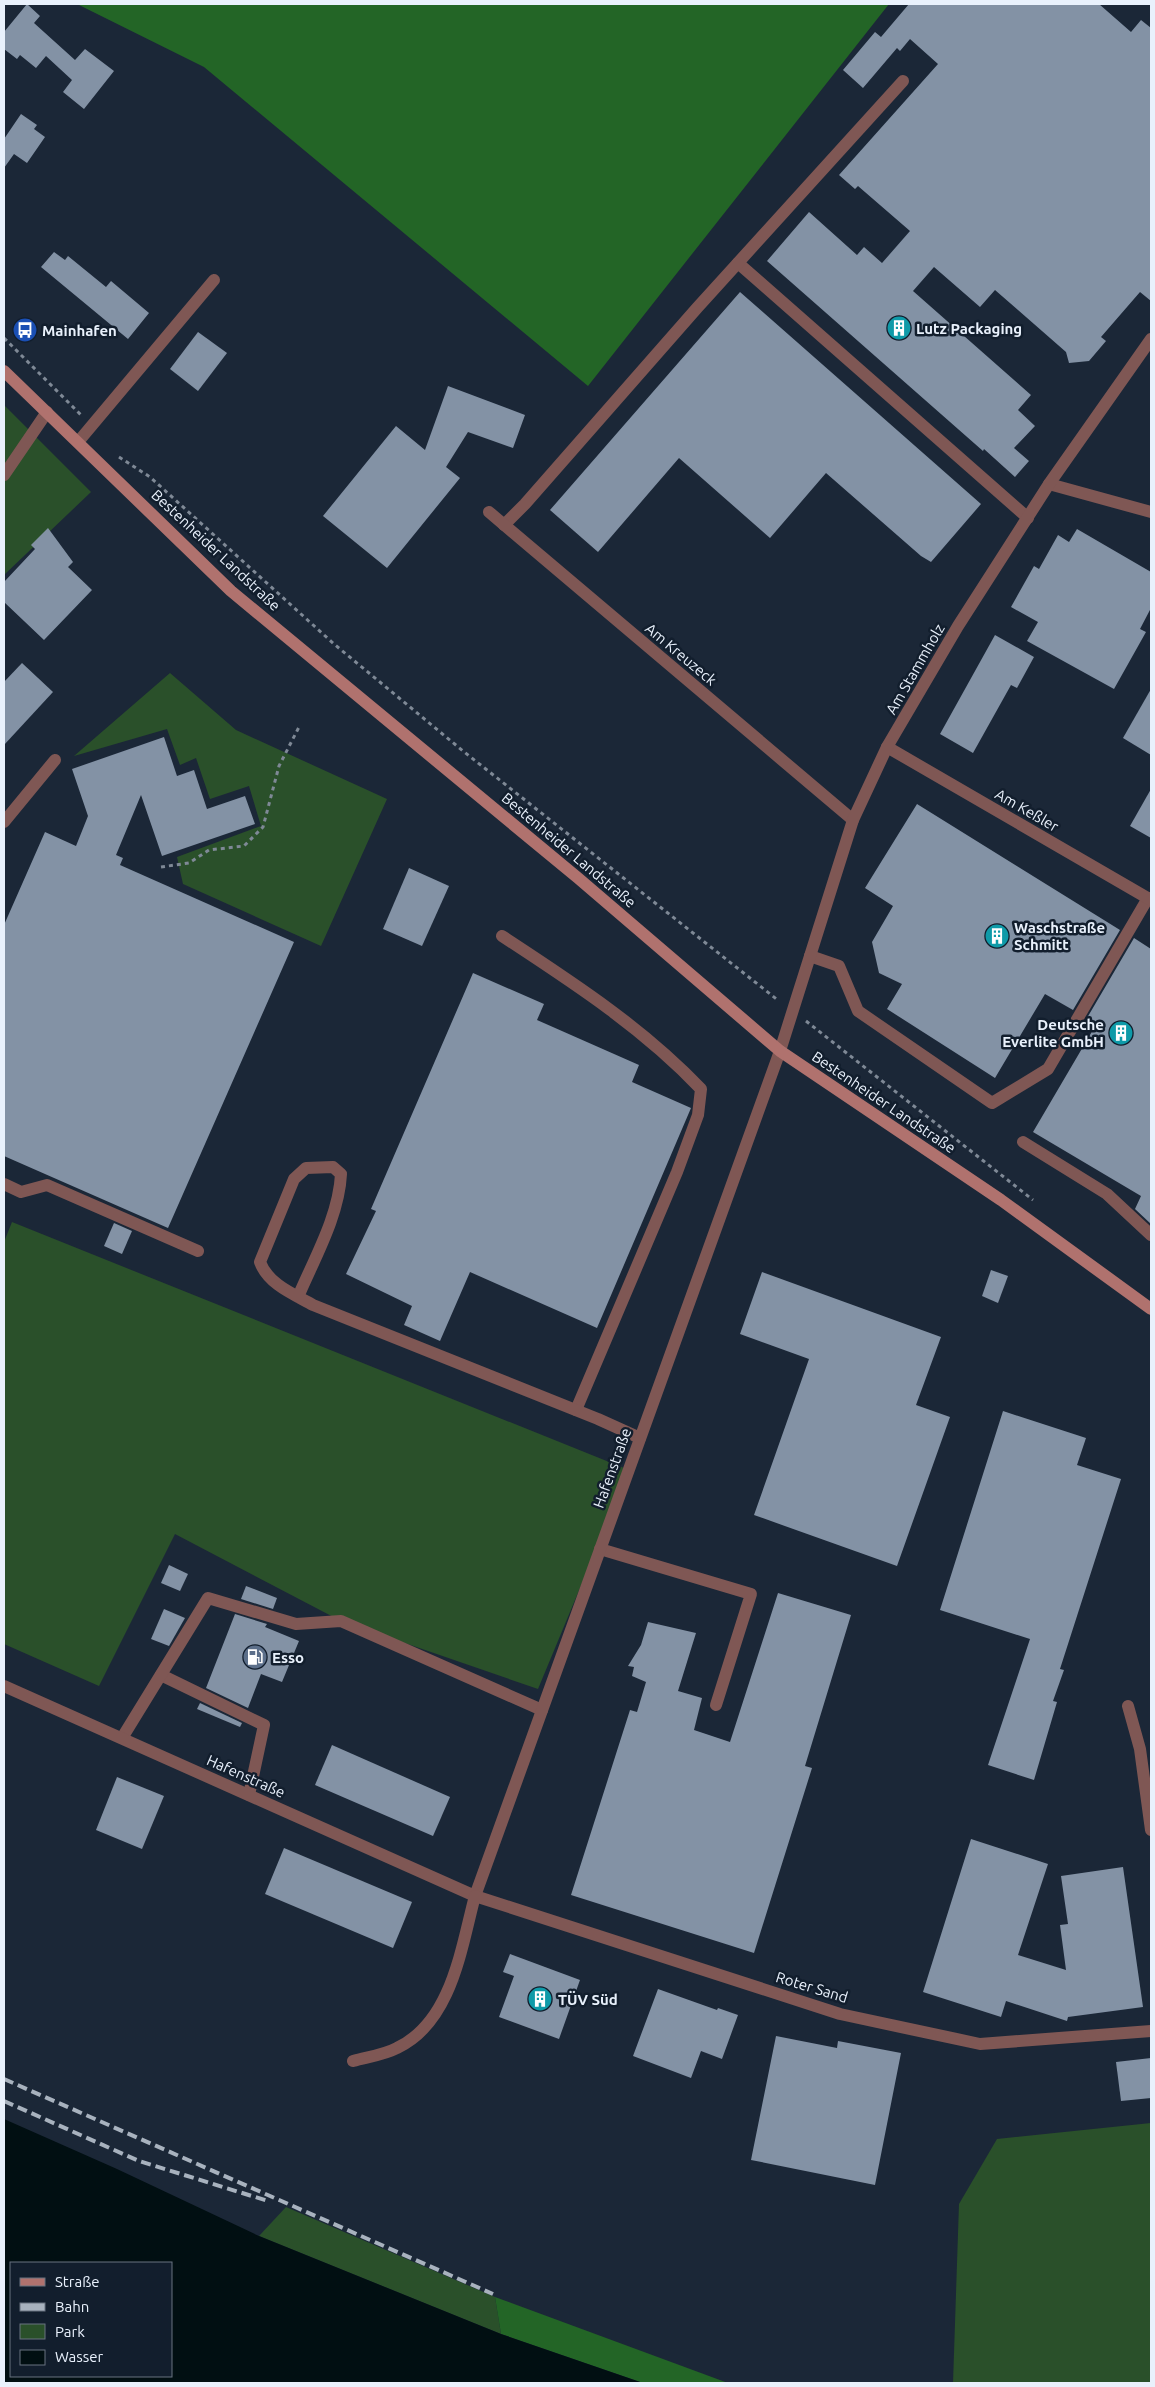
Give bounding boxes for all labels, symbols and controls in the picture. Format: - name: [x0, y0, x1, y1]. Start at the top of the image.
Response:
- building icon: Lutz Packaging: [886, 315, 912, 341]
- bus stop icon: Mainhafen: [12, 317, 38, 343]
- place label: Lutz Packaging: [916, 320, 1022, 337]
- place label: Mainhafen: [42, 322, 117, 339]
- street label: Bestenheider Landstraße: [148, 486, 284, 614]
- street label: Am Kreuzeck: [642, 619, 720, 689]
- street label: Am Stammholz: [882, 621, 948, 717]
- street label: Am Keßler: [992, 785, 1062, 835]
- street label: Bestenheider Landstraße: [499, 789, 639, 911]
- place label: Waschstraße Schmitt: [1014, 919, 1105, 953]
- building icon: Waschstraße Schmitt: [984, 923, 1010, 949]
- place label: Deutsche Everlite GmbH: [1002, 1016, 1104, 1050]
- building icon: Deutsche Everlite GmbH: [1108, 1020, 1134, 1046]
- street label: Bestenheider Landstraße: [809, 1048, 959, 1156]
- street label: Hafenstraße: [590, 1426, 634, 1510]
- fuel station icon: Esso: [242, 1644, 268, 1670]
- place label: Esso: [272, 1649, 304, 1666]
- street label: Hafenstraße: [204, 1751, 288, 1801]
- street label: Roter Sand: [774, 1968, 850, 2006]
- building icon: TÜV Süd: [527, 1986, 553, 2012]
- place label: TÜV Süd: [558, 1991, 618, 2008]
- legend: [10, 2262, 172, 2377]
- text: Straße: [55, 2273, 99, 2290]
- text: Bahn: [55, 2298, 89, 2315]
- text: Park: [55, 2323, 85, 2340]
- text: Wasser: [55, 2348, 104, 2365]

